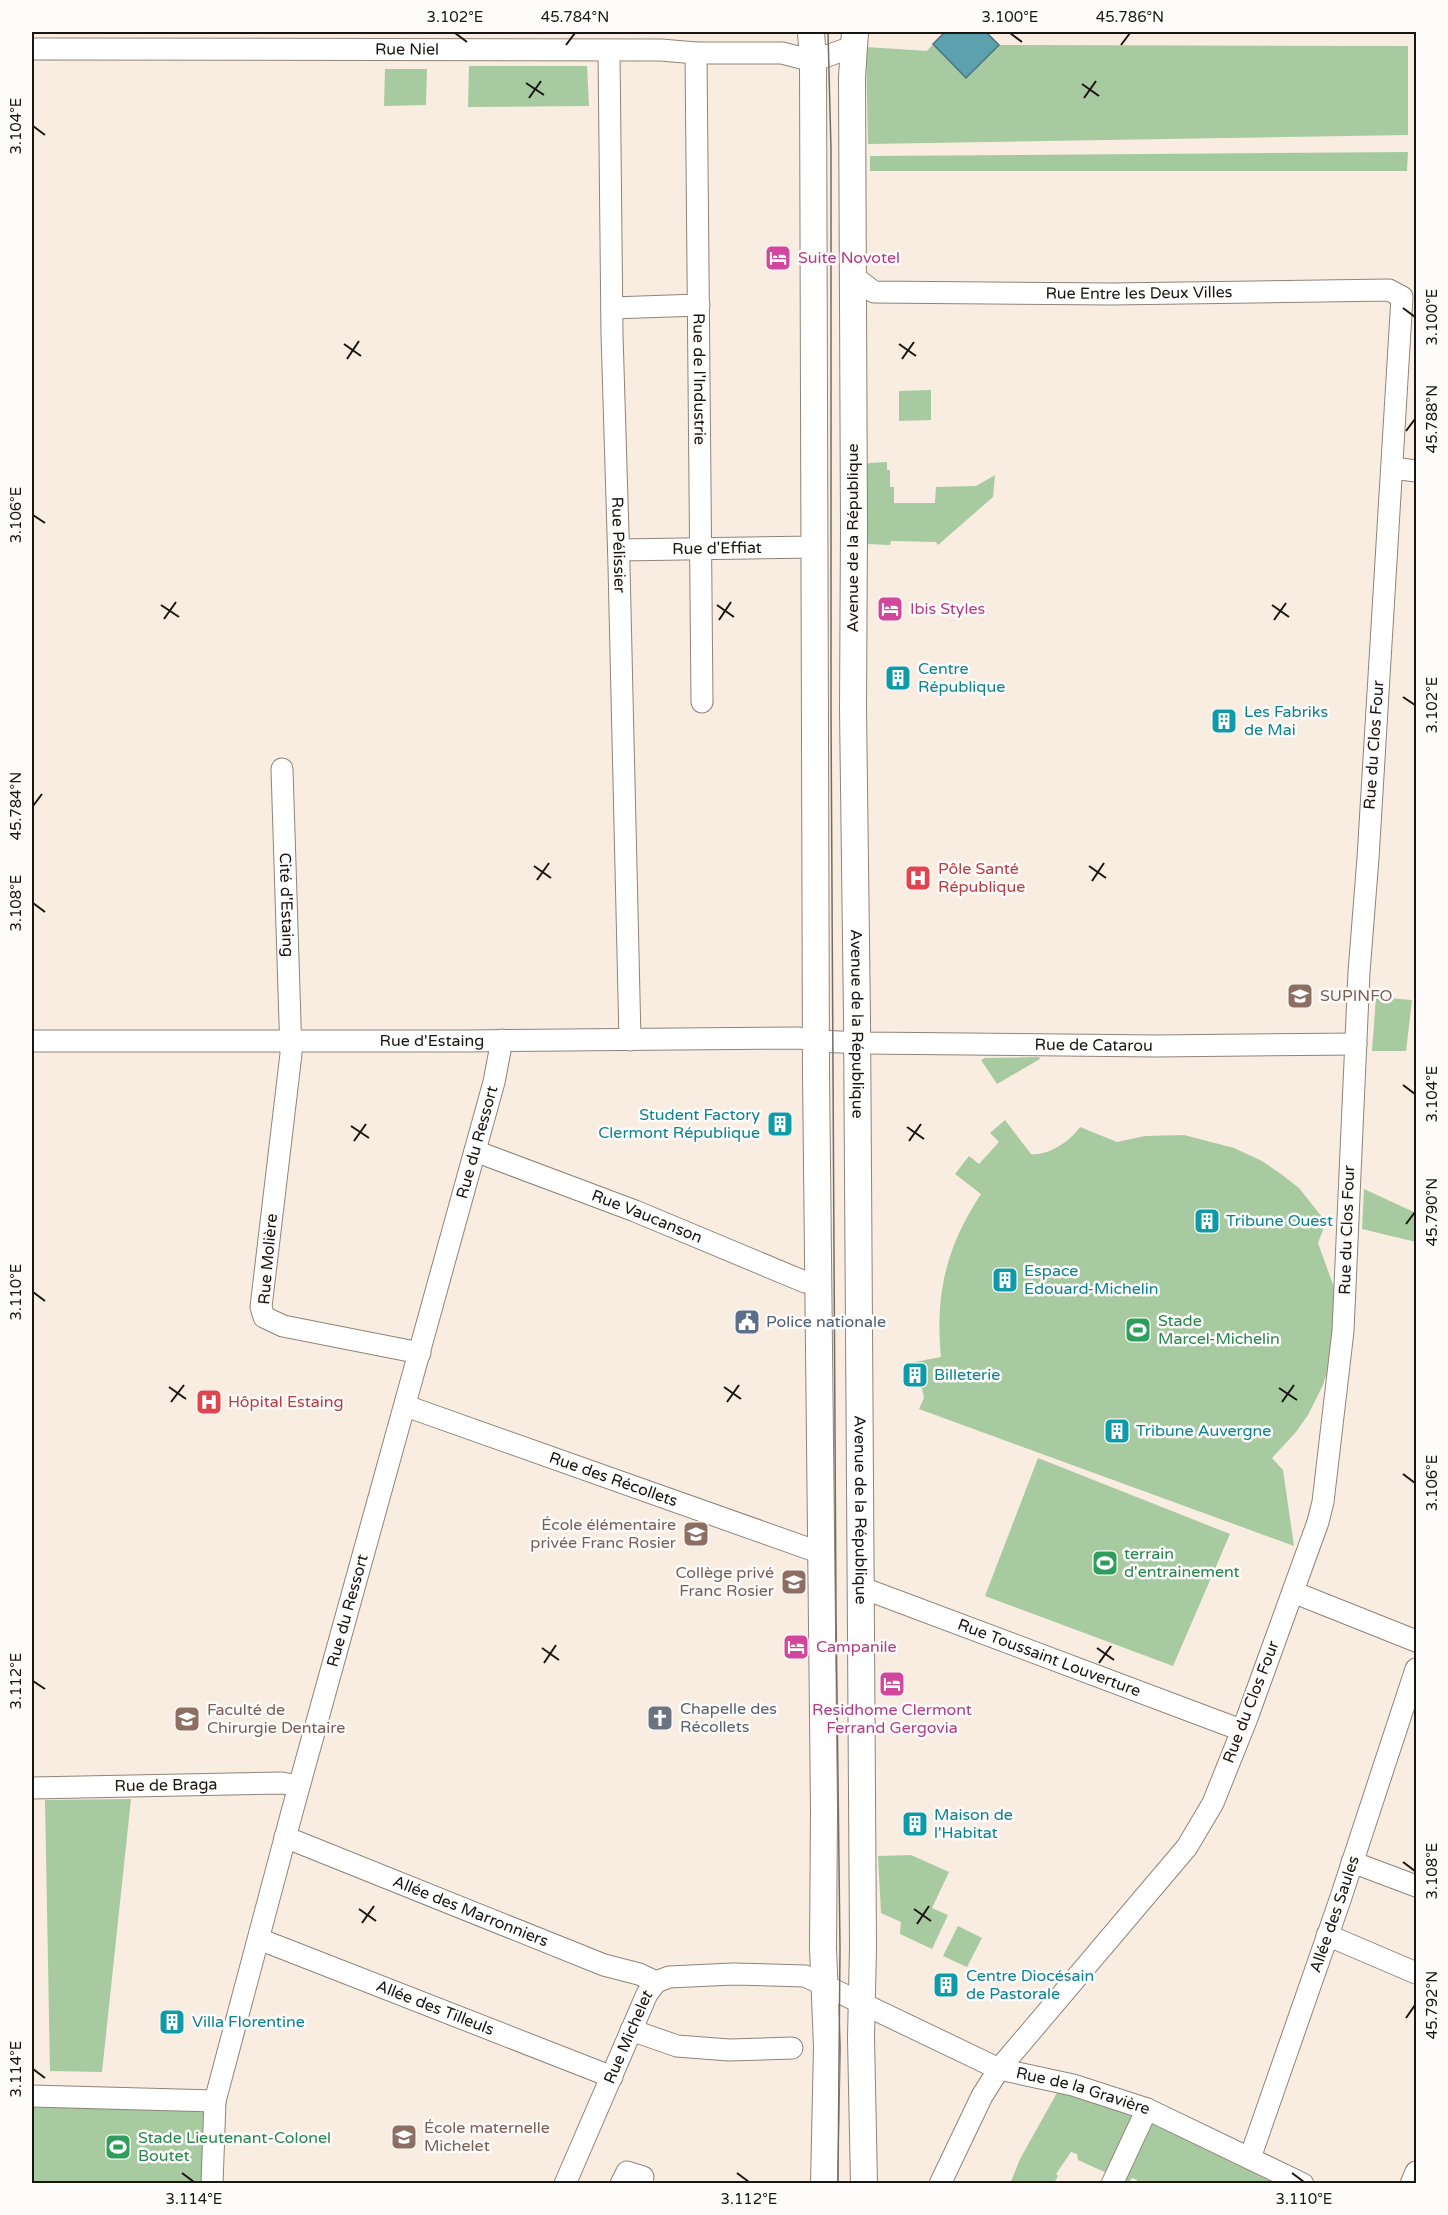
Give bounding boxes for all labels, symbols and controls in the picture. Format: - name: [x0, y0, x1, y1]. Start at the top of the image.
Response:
- text: 3.102°E: [427, 8, 483, 26]
- text: 45.784°N: [541, 8, 609, 26]
- text: 3.100°E: [982, 8, 1038, 26]
- text: 45.786°N: [1096, 8, 1164, 26]
- street label: Rue Niel: [375, 40, 439, 60]
- text: 3.104°E: [7, 98, 25, 154]
- hotel icon: Suite Novotel: [763, 243, 793, 273]
- place label: Suite Novotel: [798, 248, 900, 268]
- street label: Rue Entre les Deux Villes: [1045, 282, 1233, 304]
- text: 3.100°E: [1423, 289, 1441, 345]
- street label: Rue de l'Industrie: [688, 313, 710, 445]
- text: 45.788°N: [1423, 385, 1441, 453]
- street label: Avenue de la République: [843, 443, 863, 633]
- text: 3.106°E: [7, 487, 25, 543]
- street label: Rue Pélissier: [607, 496, 630, 594]
- street label: Rue d'Effiat: [672, 538, 762, 559]
- hotel icon: Ibis Styles: [875, 594, 905, 624]
- place label: Ibis Styles: [910, 599, 985, 619]
- place label: Centre République: [918, 659, 1005, 697]
- building icon: Centre République: [883, 663, 913, 693]
- text: 3.102°E: [1423, 677, 1441, 733]
- street label: Rue du Clos Four: [1359, 679, 1389, 810]
- place label: Les Fabriks de Mai: [1244, 702, 1328, 740]
- building icon: Les Fabriks de Mai: [1209, 706, 1239, 736]
- text: 45.784°N: [7, 772, 25, 840]
- street label: Cité d'Estaing: [275, 852, 298, 958]
- place label: Pôle Santé République: [938, 859, 1025, 897]
- hospital icon: Pôle Santé République: [903, 863, 933, 893]
- text: 3.108°E: [7, 875, 25, 931]
- street label: Avenue de la République: [846, 929, 868, 1119]
- school or university icon: SUPINFO: [1285, 981, 1315, 1011]
- place label: SUPINFO: [1320, 986, 1393, 1006]
- street label: Rue d'Estaing: [380, 1031, 484, 1051]
- street label: Rue de Catarou: [1034, 1035, 1153, 1056]
- text: 3.104°E: [1423, 1066, 1441, 1122]
- street label: Rue du Ressort: [452, 1084, 502, 1201]
- place label: Student Factory Clermont République: [598, 1105, 760, 1143]
- building icon: Student Factory Clermont République: [765, 1109, 795, 1139]
- street label: Rue du Clos Four: [1335, 1164, 1359, 1295]
- text: 45.790°N: [1423, 1178, 1441, 1246]
- street label: Rue Vaucanson: [589, 1186, 705, 1248]
- building icon: Tribune Ouest: [1192, 1206, 1222, 1236]
- place label: Tribune Ouest: [1226, 1211, 1333, 1231]
- street label: Rue Molière: [254, 1213, 282, 1305]
- place label: Espace Edouard-Michelin: [1024, 1261, 1158, 1299]
- text: 3.110°E: [7, 1264, 25, 1320]
- building icon: Espace Edouard-Michelin: [990, 1265, 1020, 1295]
- public building icon: Police nationale: [732, 1307, 762, 1337]
- place label: Stade Marcel-Michelin: [1158, 1311, 1280, 1349]
- place label: Police nationale: [766, 1312, 886, 1332]
- sports icon: Stade Marcel-Michelin: [1123, 1315, 1153, 1345]
- building icon: Billeterie: [900, 1360, 930, 1390]
- place label: Billeterie: [934, 1365, 1000, 1385]
- hospital icon: Hôpital Estaing: [194, 1387, 224, 1417]
- place label: Hôpital Estaing: [228, 1392, 344, 1412]
- street label: Avenue de la République: [850, 1415, 871, 1605]
- building icon: Tribune Auvergne: [1102, 1416, 1132, 1446]
- place label: Tribune Auvergne: [1136, 1421, 1271, 1441]
- street label: Rue des Récollets: [546, 1448, 680, 1511]
- text: 3.106°E: [1423, 1455, 1441, 1511]
- place label: École élémentaire privée Franc Rosier: [530, 1515, 677, 1553]
- school or university icon: École élémentaire privée Franc Rosier: [681, 1519, 711, 1549]
- place label: terrain d'entrainement: [1124, 1544, 1240, 1582]
- sports icon: terrain d'entrainement: [1090, 1548, 1120, 1578]
- street label: Rue du Ressort: [323, 1552, 373, 1669]
- place label: Collège privé Franc Rosier: [675, 1563, 775, 1601]
- school or university icon: Collège privé Franc Rosier: [779, 1567, 809, 1597]
- street label: Rue Toussaint Louverture: [955, 1615, 1143, 1701]
- hotel icon: Campanile: [781, 1632, 811, 1662]
- place label: Campanile: [816, 1637, 897, 1657]
- street label: Rue du Clos Four: [1218, 1637, 1284, 1766]
- text: 3.112°E: [7, 1653, 25, 1709]
- hotel icon: Residhome Clermont Ferrand Gergovia: [877, 1669, 907, 1699]
- place label: Chapelle des Récollets: [680, 1699, 777, 1737]
- place label: Faculté de Chirurgie Dentaire: [207, 1700, 345, 1738]
- place label: Residhome Clermont Ferrand Gergovia: [812, 1700, 972, 1738]
- church icon: Chapelle des Récollets: [645, 1703, 675, 1733]
- school or university icon: Faculté de Chirurgie Dentaire: [172, 1704, 202, 1734]
- street label: Rue de Braga: [114, 1774, 218, 1796]
- place label: Maison de l'Habitat: [934, 1805, 1013, 1843]
- building icon: Maison de l'Habitat: [900, 1809, 930, 1839]
- text: 3.108°E: [1423, 1843, 1441, 1899]
- street label: Allée des Saules: [1305, 1853, 1364, 1975]
- street label: Allée des Marronniers: [390, 1871, 551, 1952]
- place label: Centre Diocésain de Pastorale: [966, 1966, 1094, 2004]
- building icon: Centre Diocésain de Pastorale: [931, 1970, 961, 2000]
- text: 45.792°N: [1423, 1971, 1441, 2039]
- street label: Allée des Tilleuls: [373, 1976, 497, 2040]
- street label: Rue Michelet: [599, 1985, 657, 2087]
- building icon: Villa Florentine: [157, 2007, 187, 2037]
- place label: Villa Florentine: [192, 2012, 305, 2032]
- text: 3.114°E: [7, 2041, 25, 2097]
- street label: Rue de la Gravière: [1014, 2063, 1153, 2119]
- place label: École maternelle Michelet: [424, 2118, 550, 2156]
- school or university icon: École maternelle Michelet: [389, 2122, 419, 2152]
- place label: Stade Lieutenant-Colonel Boutet: [138, 2128, 331, 2166]
- sports icon: Stade Lieutenant-Colonel Boutet: [103, 2132, 133, 2162]
- text: 3.114°E: [166, 2190, 222, 2208]
- text: 3.112°E: [721, 2190, 777, 2208]
- text: 3.110°E: [1276, 2190, 1332, 2208]

